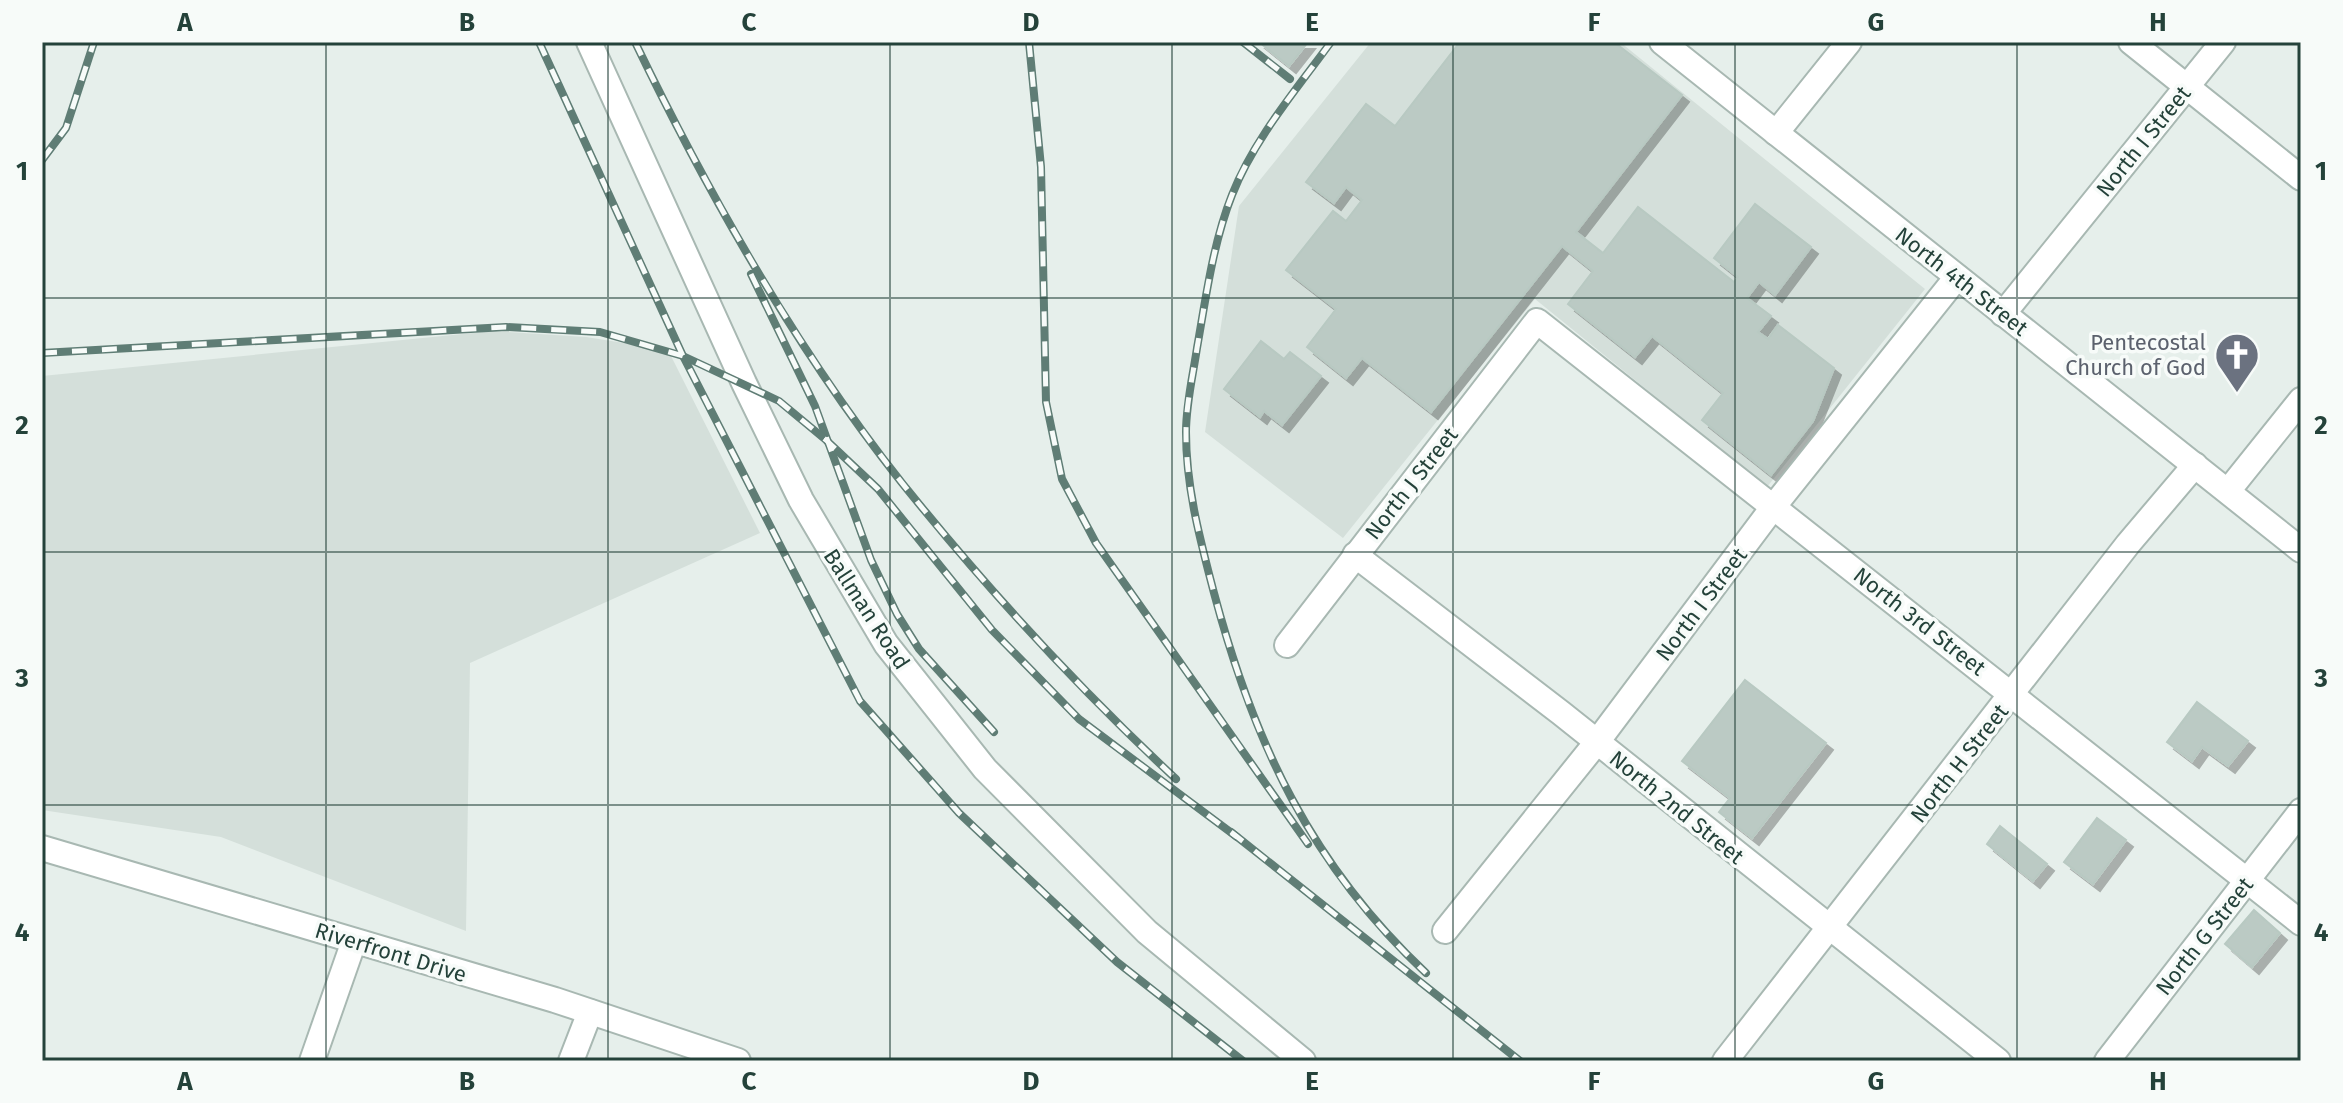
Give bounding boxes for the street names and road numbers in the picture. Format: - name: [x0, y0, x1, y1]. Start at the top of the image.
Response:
- street label: North I Street: [2090, 80, 2196, 202]
- street label: North 4th Street: [1890, 221, 2034, 342]
- street label: North J Street: [1359, 422, 1464, 545]
- street label: North I Street: [1650, 542, 1753, 666]
- street label: Ballman Road: [818, 544, 916, 675]
- street label: North 3rd Street: [1848, 561, 1991, 681]
- street label: North H Street: [1905, 698, 2014, 828]
- street label: North 2nd Street: [1604, 745, 1750, 870]
- street label: North G Street: [2150, 872, 2259, 1001]
- street label: Riverfront Drive: [312, 917, 470, 988]

